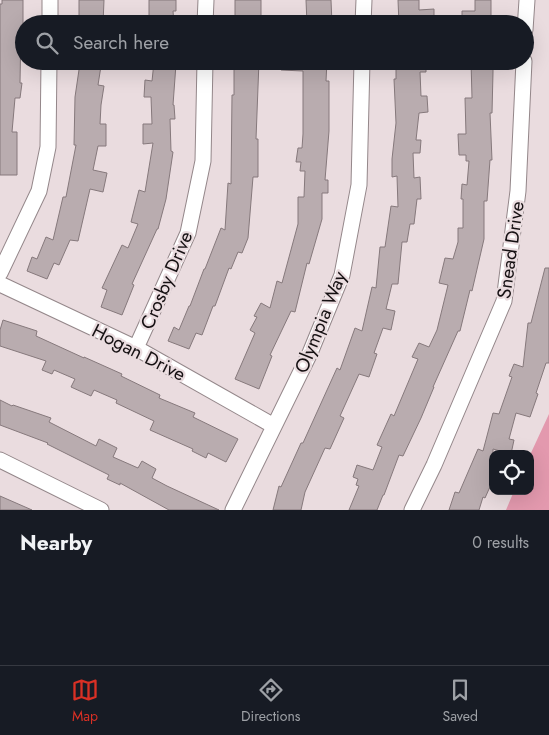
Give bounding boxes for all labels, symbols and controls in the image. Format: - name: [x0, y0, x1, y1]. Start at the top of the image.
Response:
- search box: [15, 15, 534, 70]
- icon: search: [33, 29, 61, 57]
- text: Search here: [73, 29, 169, 56]
- street label: Snead Drive: [490, 199, 531, 301]
- street label: Crosby Drive: [134, 227, 199, 333]
- street label: Olympia Way: [288, 267, 353, 377]
- street label: Hogan Drive: [87, 317, 190, 388]
- map controls: [489, 450, 534, 495]
- button: locate: [489, 450, 534, 495]
- text: Nearby: [20, 528, 92, 558]
- text: 0 results: [472, 531, 529, 554]
- tab: Map: [71, 676, 99, 726]
- tab: Directions: [241, 676, 300, 726]
- tab: Saved: [442, 676, 478, 726]

